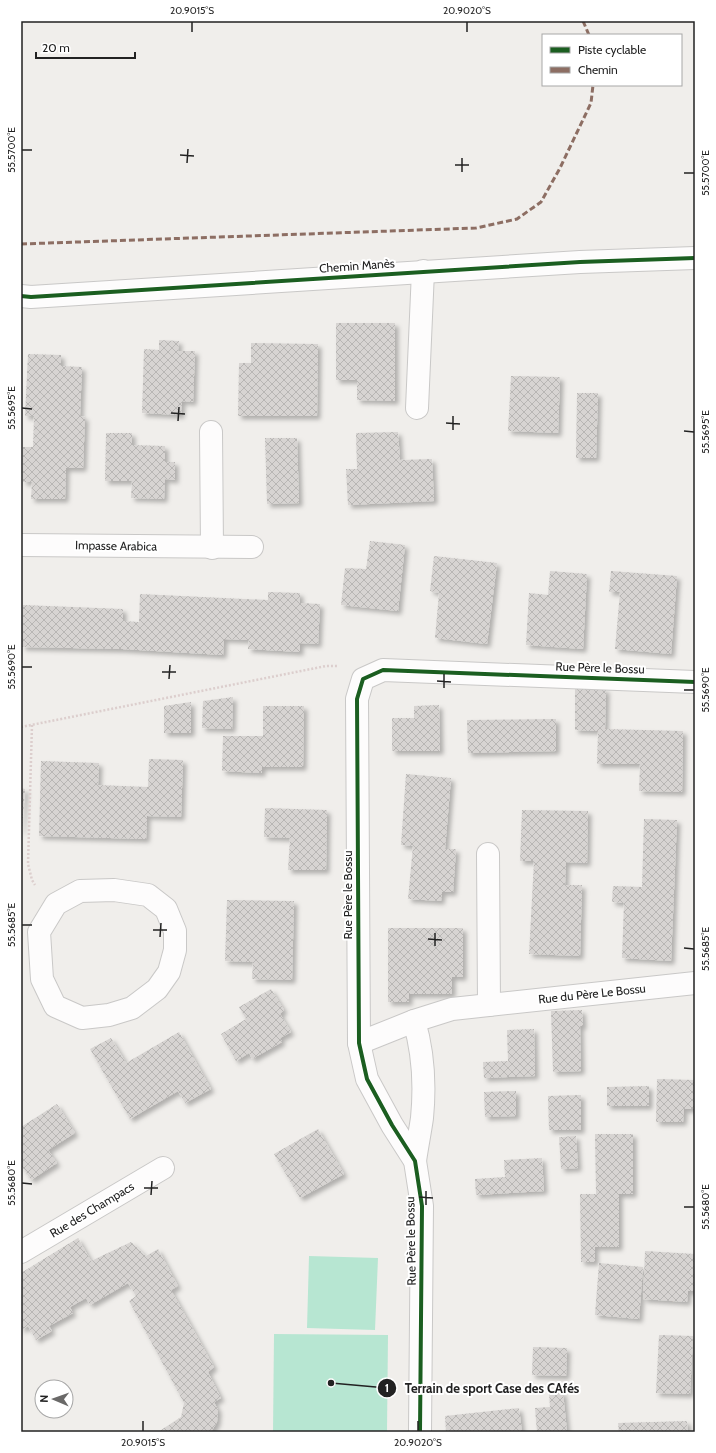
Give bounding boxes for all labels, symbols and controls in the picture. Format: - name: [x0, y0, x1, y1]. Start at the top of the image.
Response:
- text: 20.9015°S: [170, 4, 214, 17]
- text: 20.9020°S: [443, 4, 491, 17]
- scale bar: [36, 34, 135, 60]
- legend: [542, 34, 682, 86]
- text: 20 m: [42, 40, 70, 55]
- text: Piste cyclable: [578, 42, 646, 57]
- text: Chemin: [578, 62, 618, 77]
- text: 55.5700°E: [5, 127, 18, 173]
- text: 55.5700°E: [699, 150, 712, 196]
- street label: Chemin Manès: [319, 255, 395, 276]
- text: 55.5695°E: [5, 386, 18, 430]
- text: 55.5695°E: [699, 410, 712, 454]
- street label: Impasse Arabica: [75, 537, 157, 554]
- text: 55.5690°E: [5, 644, 18, 690]
- street label: Rue Père le Bossu: [555, 658, 645, 677]
- text: 55.5690°E: [699, 667, 712, 713]
- street label: Rue Père le Bossu: [340, 850, 355, 940]
- text: 55.5685°E: [5, 903, 18, 947]
- text: 55.5685°E: [699, 927, 712, 971]
- street label: Rue du Père Le Bossu: [537, 980, 646, 1007]
- text: 55.5680°E: [5, 1160, 18, 1206]
- street label: Rue des Champacs: [47, 1178, 137, 1241]
- text: 55.5680°E: [699, 1184, 712, 1230]
- street label: Rue Père le Bossu: [402, 1196, 419, 1286]
- callout: Terrain de sport Case des CAfés: [377, 1376, 587, 1401]
- north arrow: [34, 1379, 74, 1419]
- text: 1: [385, 1380, 389, 1395]
- text: Terrain de sport Case des CAfés: [405, 1380, 580, 1396]
- text: N: [37, 1395, 51, 1403]
- text: 20.9015°S: [121, 1436, 165, 1449]
- text: 20.9020°S: [394, 1436, 442, 1449]

